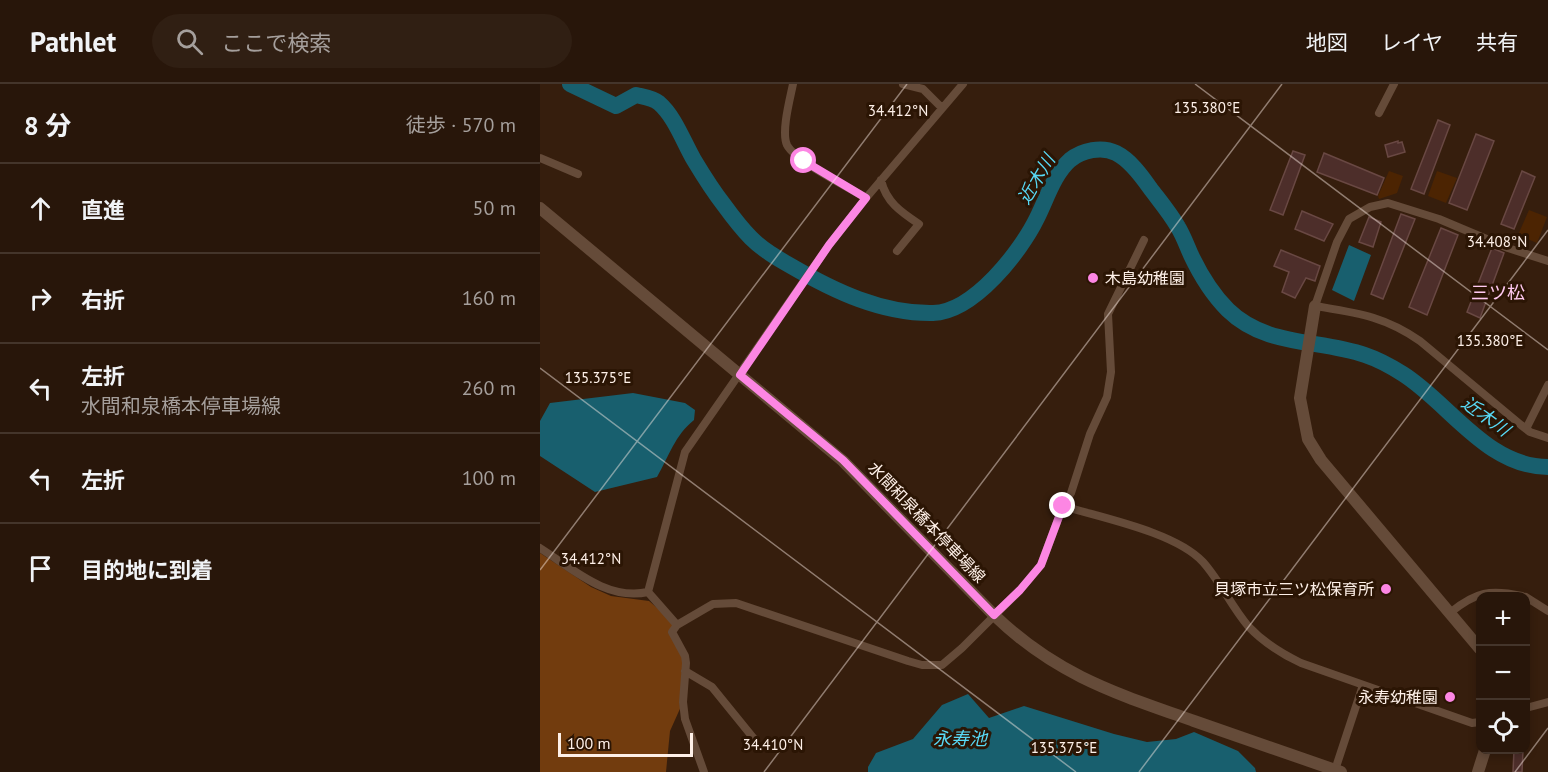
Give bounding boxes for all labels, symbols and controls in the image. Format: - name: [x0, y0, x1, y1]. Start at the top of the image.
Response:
- search box: [152, 14, 572, 68]
- text: Pathlet: [30, 23, 116, 60]
- icon: search: [173, 25, 206, 58]
- text: ここで検索: [221, 29, 331, 57]
- text: 地図: [1306, 29, 1348, 56]
- text: レイヤ: [1381, 29, 1443, 56]
- text: 共有: [1476, 29, 1518, 56]
- text: 135.380°E: [1174, 98, 1240, 117]
- text: 34.412°N: [868, 101, 928, 120]
- text: 8 分: [24, 109, 71, 142]
- text: 徒歩 · 570 m: [406, 112, 516, 138]
- route start: [790, 147, 816, 173]
- water label: 近木川: [1012, 148, 1061, 208]
- icon: ahead: [24, 192, 57, 225]
- text: 50 m: [473, 195, 516, 221]
- text: 直進: [81, 196, 125, 224]
- text: 34.408°N: [1467, 232, 1527, 251]
- place label: 木島幼稚園: [1105, 268, 1185, 288]
- marker: 木島幼稚園: [1086, 271, 1100, 285]
- district label: 三ツ松: [1471, 281, 1525, 304]
- icon: right: [24, 282, 57, 315]
- text: 160 m: [462, 285, 516, 311]
- text: 右折: [81, 286, 125, 314]
- text: 135.380°E: [1457, 331, 1523, 350]
- text: 左折: [81, 362, 125, 390]
- text: 135.375°E: [565, 368, 631, 387]
- icon: left: [24, 372, 57, 405]
- text: 260 m: [462, 375, 516, 401]
- water label: 近木川: [1457, 391, 1516, 442]
- text: 水間和泉橋本停車場線: [81, 393, 281, 419]
- street label: 水間和泉橋本停車場線: [864, 458, 990, 586]
- icon: left: [24, 462, 57, 495]
- text: 100 m: [462, 465, 516, 491]
- text: 左折: [81, 466, 125, 494]
- route end: [1049, 492, 1075, 518]
- text: 34.412°N: [561, 549, 621, 568]
- icon: arrive: [24, 552, 57, 585]
- text: 目的地に到着: [81, 556, 213, 584]
- place label: 貝塚市立三ツ松保育所: [1214, 579, 1374, 599]
- marker: 貝塚市立三ツ松保育所: [1379, 582, 1393, 596]
- map controls: [1476, 592, 1530, 754]
- button: +: [1476, 592, 1530, 646]
- button: −: [1476, 646, 1530, 700]
- place label: 永寿幼稚園: [1358, 687, 1438, 707]
- marker: 永寿幼稚園: [1443, 690, 1457, 704]
- button: locate: [1476, 700, 1530, 754]
- water label: 永寿池: [933, 727, 989, 750]
- scale bar: [558, 730, 693, 758]
- text: 100 m: [567, 733, 610, 753]
- text: 34.410°N: [743, 735, 803, 754]
- text: 135.375°E: [1031, 738, 1097, 757]

